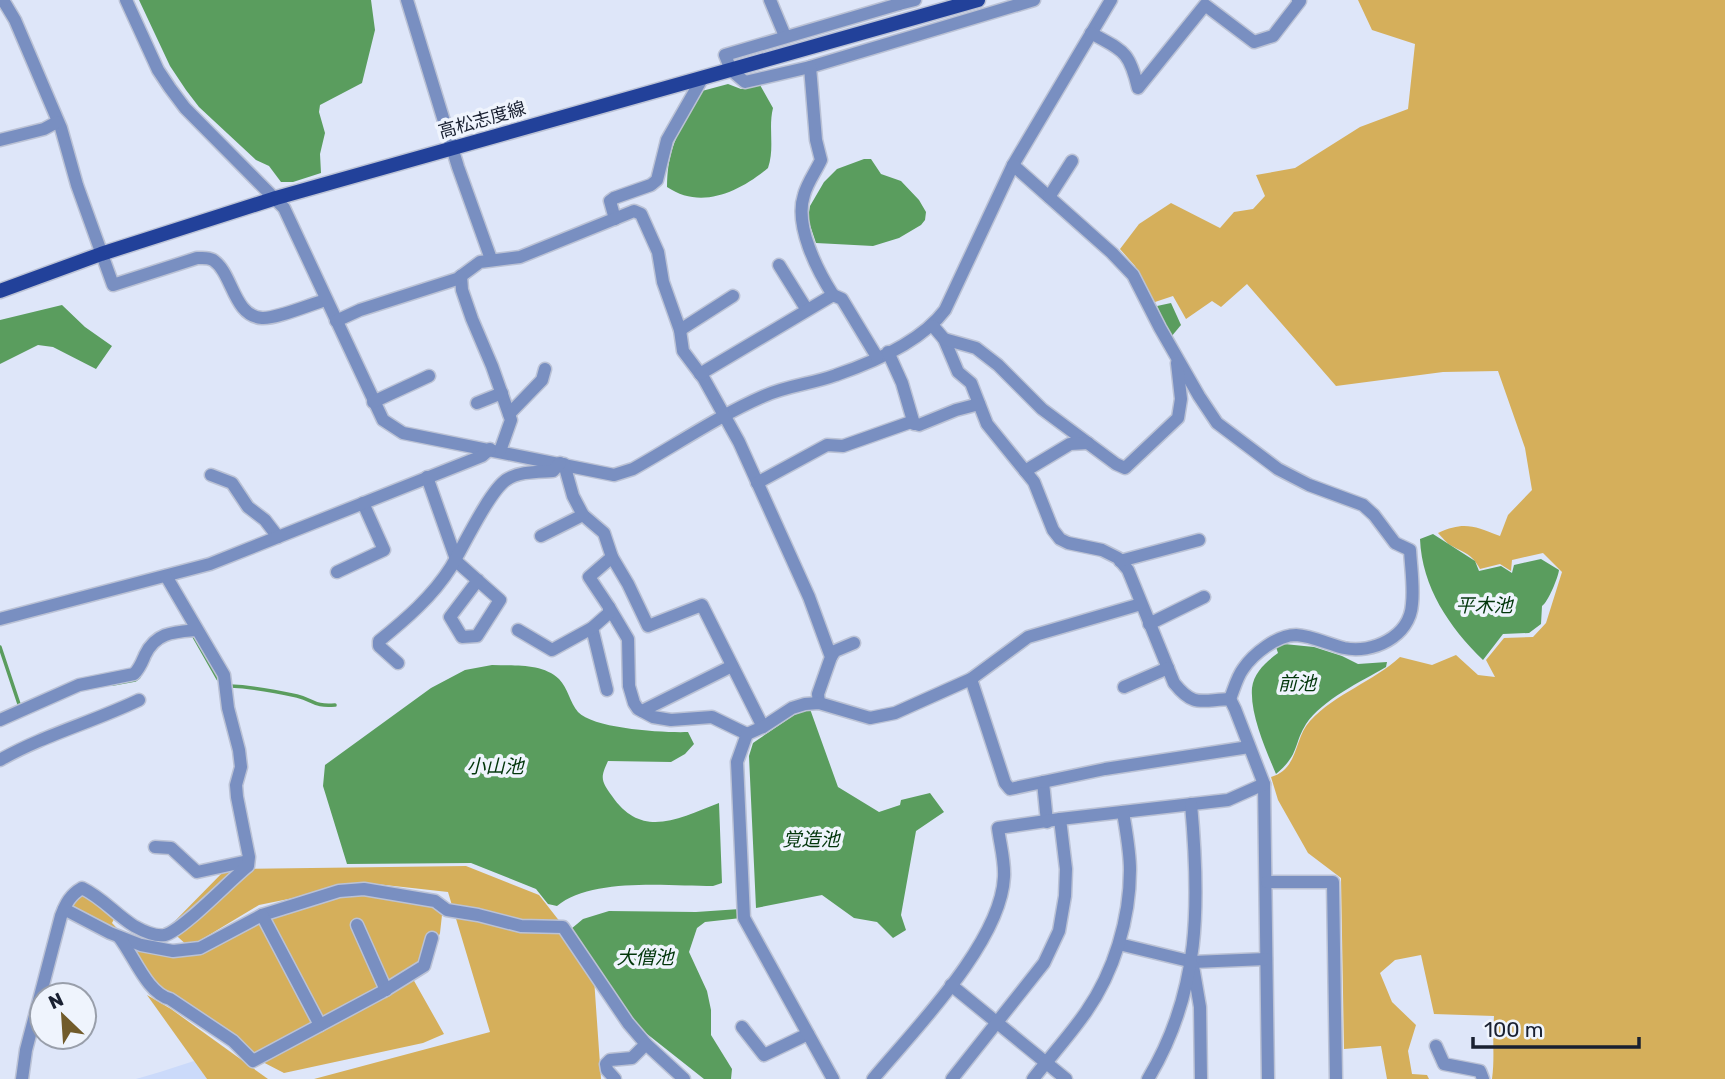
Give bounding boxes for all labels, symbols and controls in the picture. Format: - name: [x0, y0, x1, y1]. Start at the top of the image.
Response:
- street label: 高松志度線: [436, 97, 528, 143]
- water label: 平木池: [1455, 594, 1514, 617]
- water label: 前池: [1278, 672, 1318, 695]
- water label: 小山池: [466, 755, 525, 778]
- water label: 覚造池: [782, 828, 841, 851]
- water label: 大僧池: [616, 946, 675, 969]
- north arrow: [28, 981, 98, 1051]
- text: N: [45, 988, 67, 1014]
- scale bar: [1473, 1006, 1639, 1050]
- text: 100 m: [1484, 1017, 1543, 1042]

